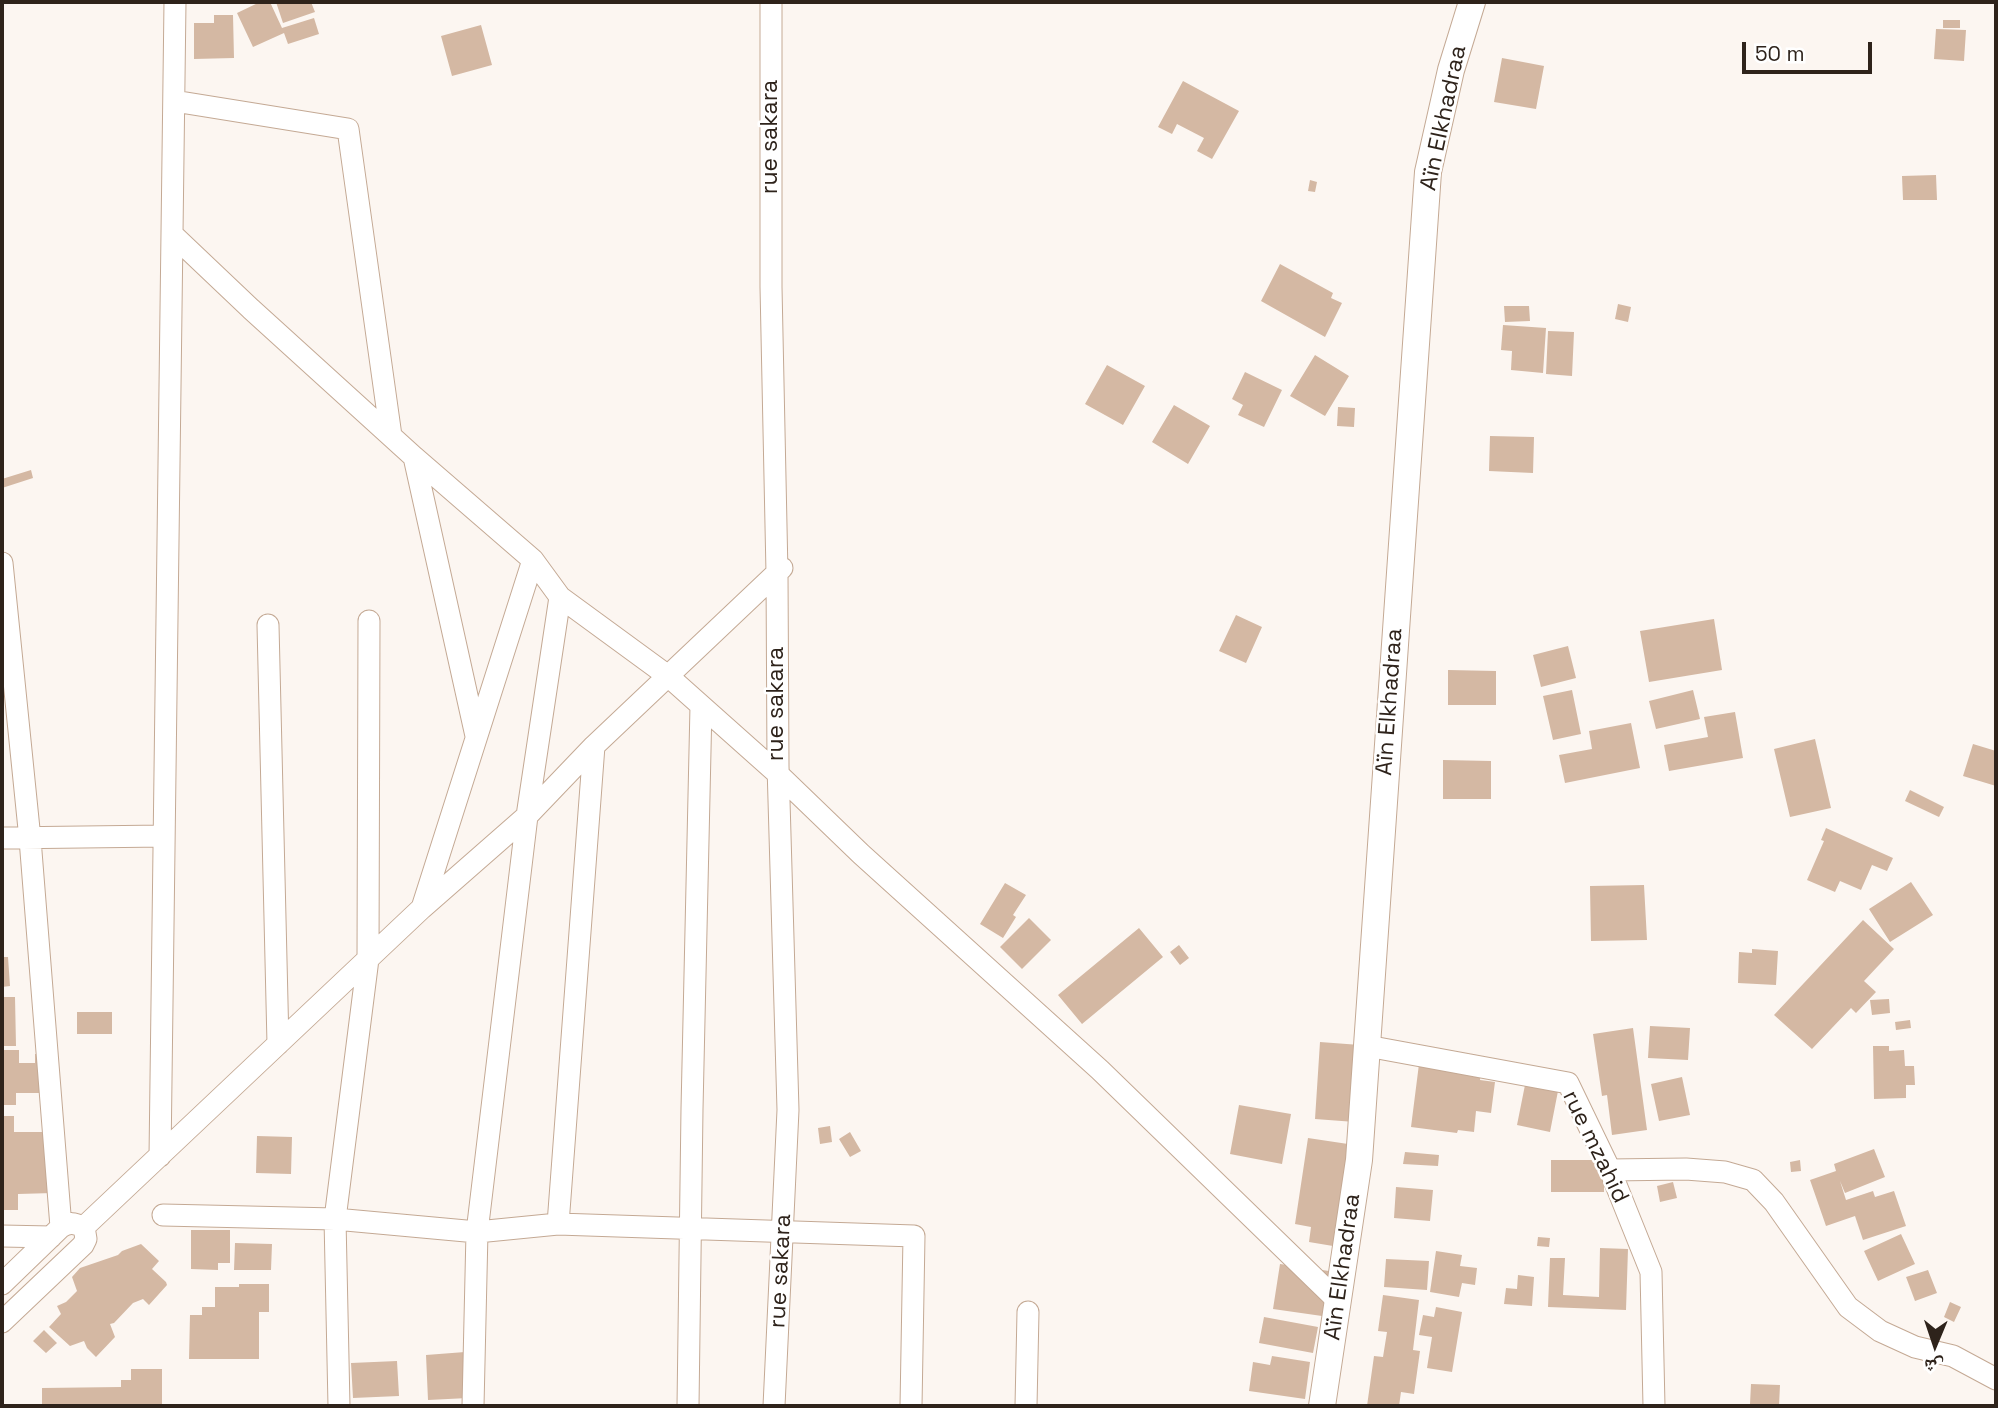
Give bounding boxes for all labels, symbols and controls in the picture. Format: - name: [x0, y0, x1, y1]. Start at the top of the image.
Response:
- scale bar: [1746, 28, 1876, 72]
- text: 50 m: [1755, 40, 1805, 67]
- street label: Aïn Elkhadraa: [1415, 43, 1473, 193]
- street label: rue sakara: [757, 80, 785, 194]
- street label: Aïn Elkhadraa: [1371, 627, 1409, 777]
- street label: rue sakara: [763, 647, 791, 761]
- street label: rue mzahid: [1556, 1086, 1634, 1208]
- street label: Aïn Elkhadraa: [1319, 1192, 1367, 1342]
- street label: rue sakara: [764, 1213, 798, 1329]
- north arrow: [1900, 1310, 1970, 1380]
- text: ش: [1924, 1354, 1945, 1379]

